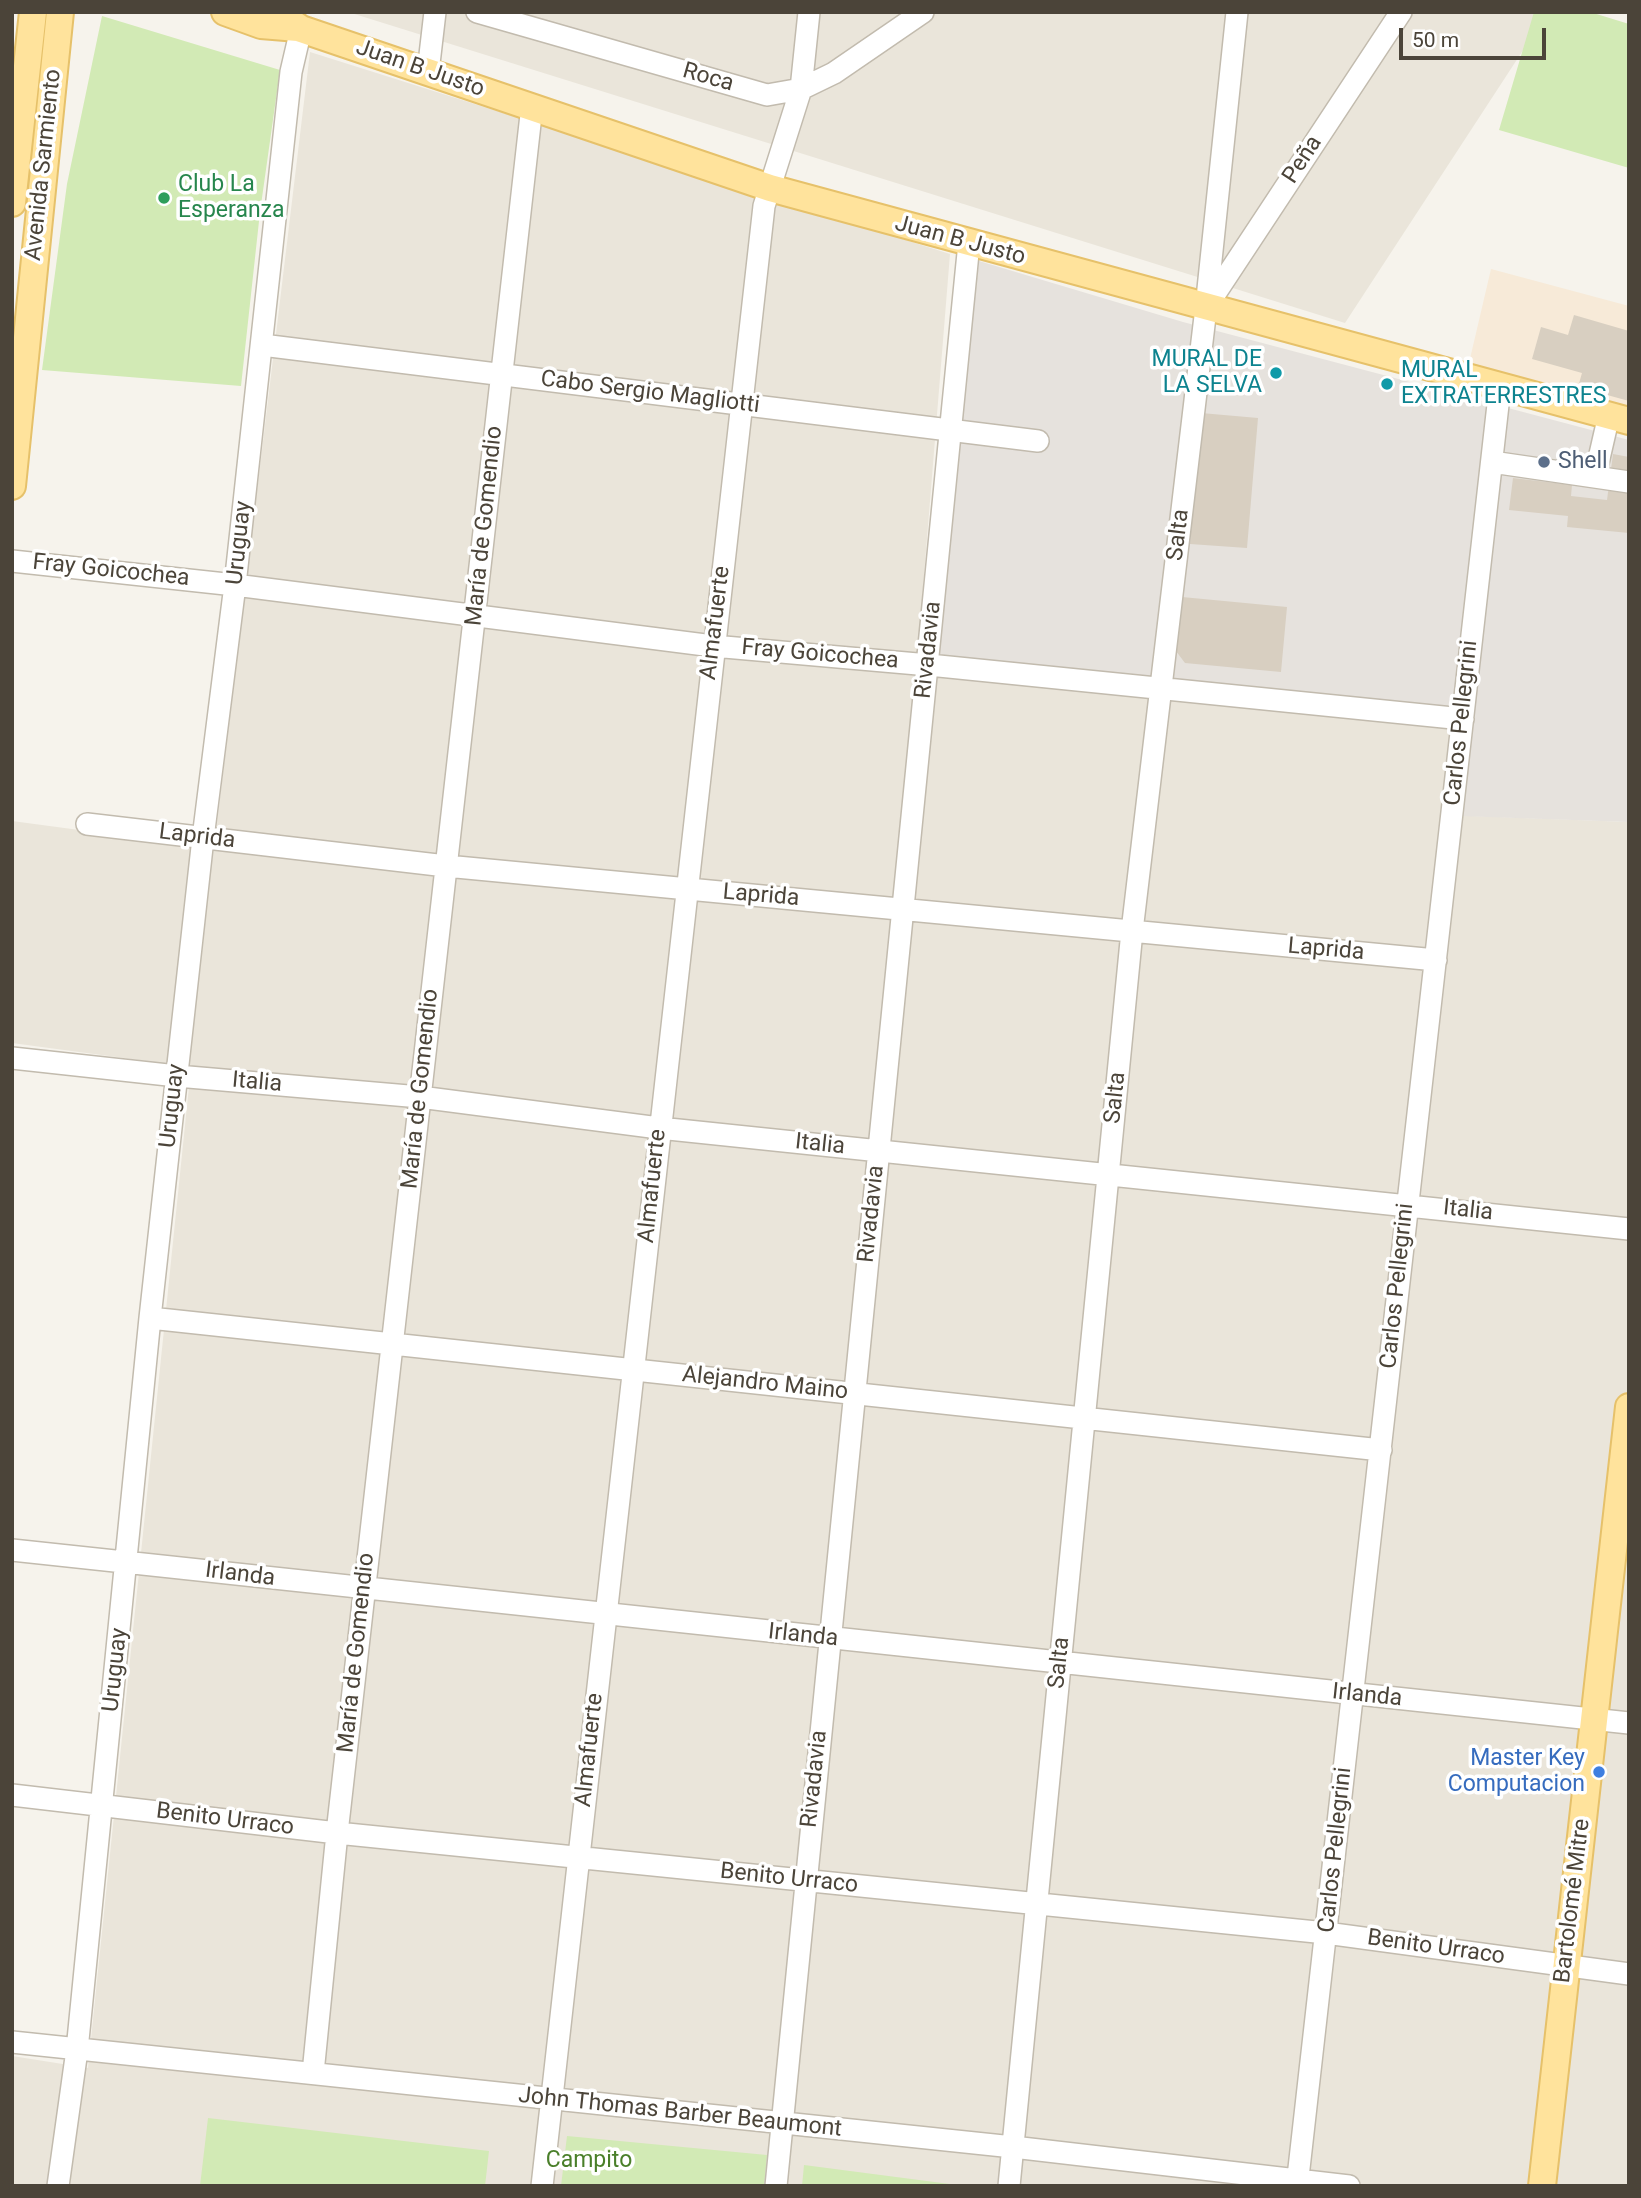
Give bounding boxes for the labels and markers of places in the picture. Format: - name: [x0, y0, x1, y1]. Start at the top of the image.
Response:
- place label: Club La Esperanza: [178, 171, 285, 225]
- marker: Club La Esperanza: [156, 190, 172, 206]
- place label: MURAL DE LA SELVA: [1152, 346, 1262, 400]
- place label: MURAL EXTRATERRESTRES: [1401, 357, 1606, 411]
- marker: MURAL DE LA SELVA: [1268, 365, 1284, 381]
- marker: MURAL EXTRATERRESTRES: [1379, 376, 1395, 392]
- place label: Shell: [1558, 448, 1608, 476]
- marker: Shell: [1536, 454, 1552, 470]
- place label: Master Key Computacion: [1448, 1745, 1585, 1799]
- marker: Master Key Computacion: [1591, 1764, 1607, 1780]

